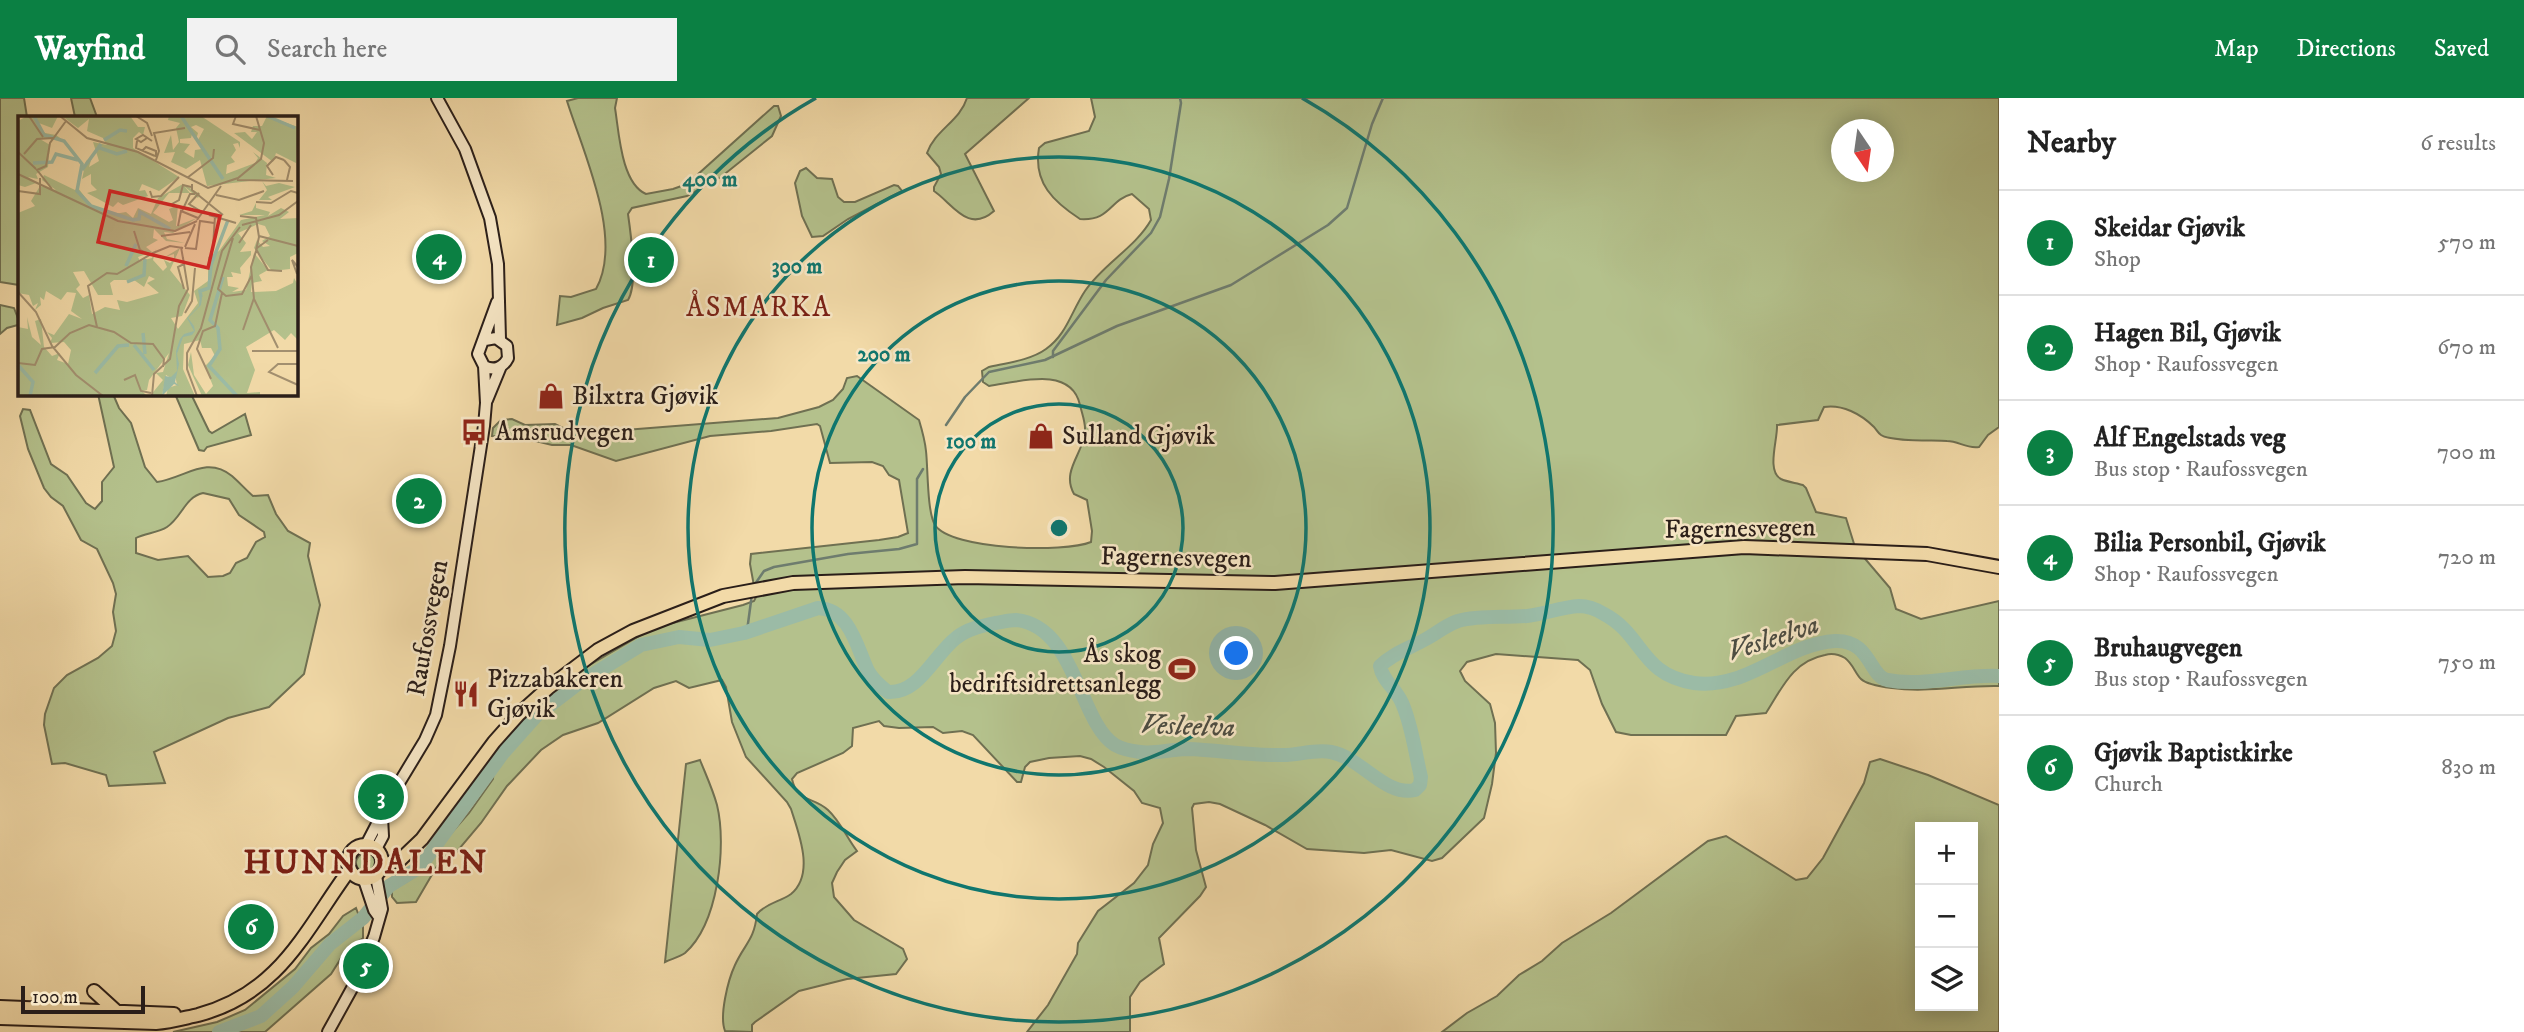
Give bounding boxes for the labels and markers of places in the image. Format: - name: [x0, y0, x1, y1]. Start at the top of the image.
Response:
- pin: 4: [416, 231, 462, 283]
- pin: 1: [628, 234, 674, 286]
- place label: Bilxtra Gjøvik: [572, 380, 718, 413]
- shop icon: Bilxtra Gjøvik: [536, 381, 566, 411]
- place label: Amsrudvegen: [495, 416, 634, 449]
- bus stop icon: Amsrudvegen: [459, 417, 489, 447]
- place label: Sulland Gjøvik: [1062, 420, 1215, 453]
- shop icon: Sulland Gjøvik: [1026, 421, 1056, 451]
- pin: 2: [396, 475, 442, 527]
- centre of rings: [1047, 516, 1071, 540]
- place label: Ås skog bedriftsidrettsanlegg: [950, 637, 1161, 701]
- sports icon: Ås skog bedriftsidrettsanlegg: [1167, 654, 1197, 684]
- place label: Pizzabakeren Gjøvik: [487, 663, 623, 726]
- restaurant icon: Pizzabakeren Gjøvik: [451, 679, 481, 709]
- pin: 3: [358, 771, 404, 823]
- pin: 6: [228, 901, 274, 953]
- pin: 5: [343, 940, 389, 992]

